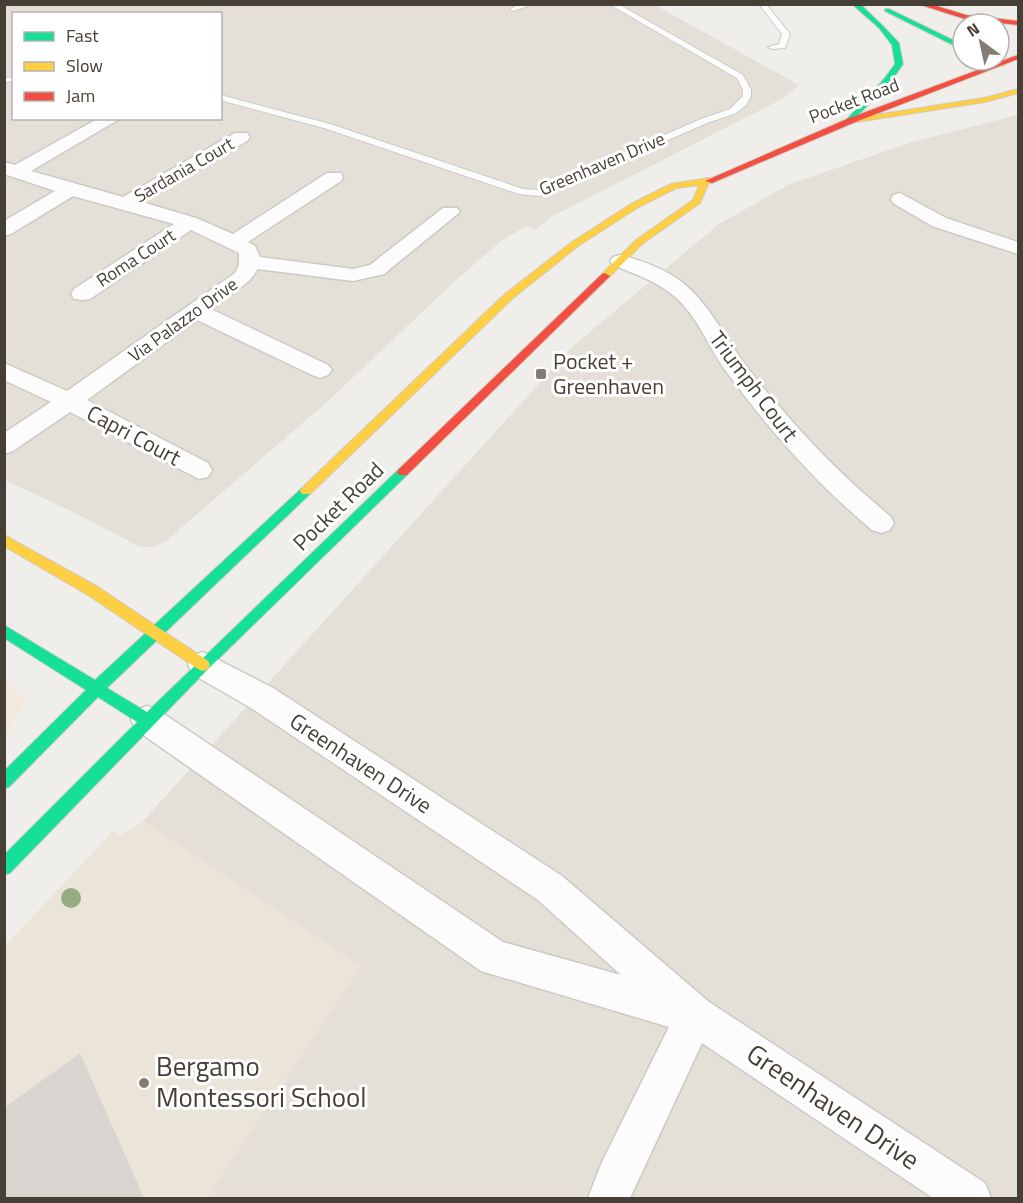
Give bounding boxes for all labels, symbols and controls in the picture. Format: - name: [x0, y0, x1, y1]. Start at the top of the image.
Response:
- legend: [12, 12, 222, 120]
- north arrow: [951, 12, 1011, 72]
- text: N: [962, 16, 984, 43]
- text: Fast: [66, 22, 99, 49]
- text: Slow: [66, 52, 103, 79]
- street label: Pocket Road: [805, 71, 903, 130]
- text: Jam: [66, 82, 95, 109]
- street label: Greenhaven Drive: [535, 125, 669, 202]
- street label: Sardania Court: [129, 130, 239, 209]
- street label: Roma Court: [91, 221, 181, 293]
- street label: Via Palazzo Drive: [122, 271, 243, 369]
- street label: Triumph Court: [701, 324, 807, 449]
- place label: Pocket + Greenhaven: [553, 344, 664, 403]
- marker: Pocket + Greenhaven: [534, 367, 548, 381]
- street label: Capri Court: [81, 396, 187, 474]
- street label: Pocket Road: [285, 454, 391, 558]
- street label: Greenhaven Drive: [283, 704, 439, 822]
- street label: Greenhaven Drive: [739, 1032, 929, 1179]
- place label: Bergamo Montessori School: [156, 1045, 367, 1117]
- marker: Bergamo Montessori School: [137, 1076, 151, 1090]

